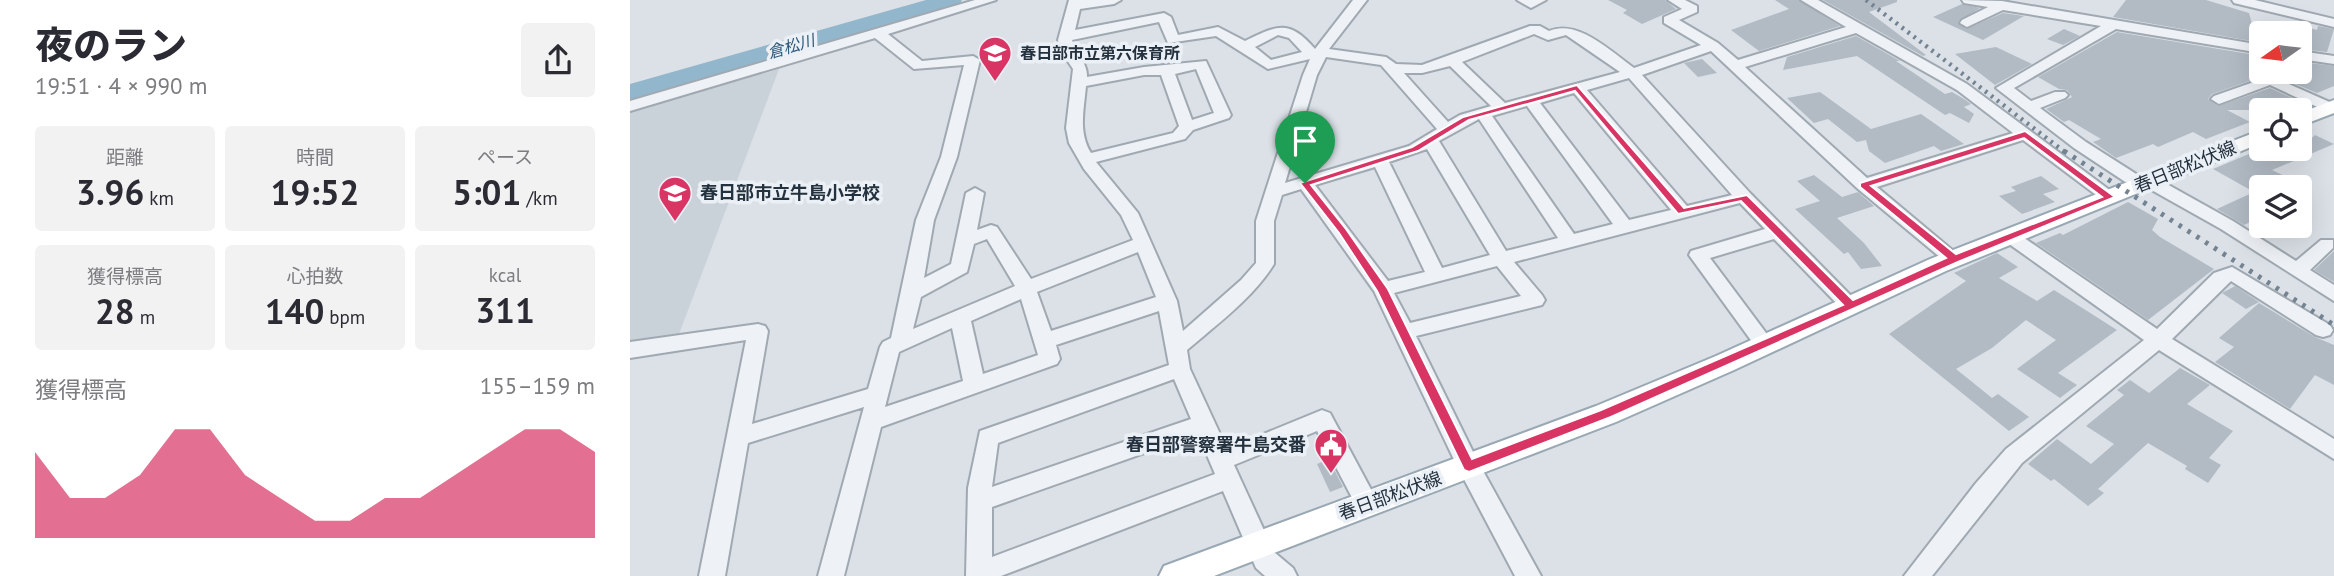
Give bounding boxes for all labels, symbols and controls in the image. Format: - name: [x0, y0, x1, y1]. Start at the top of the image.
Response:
- text: 夜のラン: [35, 20, 187, 69]
- north arrow: [2249, 21, 2312, 84]
- map controls: [2249, 21, 2312, 238]
- button: share: [521, 23, 595, 97]
- water label: 倉松川: [765, 29, 819, 62]
- school or university icon: 春日部市立第六保育所: [976, 34, 1014, 83]
- place label: 春日部市立第六保育所: [1020, 43, 1180, 63]
- text: 19:51 · 4 × 990 m: [35, 71, 207, 100]
- button: locate: [2249, 98, 2312, 161]
- pin: [1275, 111, 1335, 183]
- icon: arrive: [1286, 122, 1324, 160]
- street label: 春日部松伏線: [2130, 136, 2239, 197]
- text: 距離: [106, 145, 144, 169]
- text: 時間: [296, 145, 334, 169]
- text: ペース: [477, 145, 533, 169]
- text: 3.96: [76, 169, 144, 215]
- text: 19:52: [271, 169, 359, 215]
- text: 5:01: [452, 169, 521, 215]
- school or university icon: 春日部市立牛島小学校: [656, 174, 694, 223]
- button: layers: [2249, 175, 2312, 238]
- place label: 春日部市立牛島小学校: [700, 181, 880, 204]
- text: km: [144, 186, 174, 210]
- text: /km: [521, 186, 558, 210]
- text: kcal: [489, 263, 521, 287]
- text: 獲得標高: [87, 264, 163, 288]
- text: 心拍数: [286, 264, 344, 288]
- text: 311: [475, 287, 535, 333]
- text: 28: [95, 288, 135, 334]
- text: 140: [265, 288, 324, 334]
- text: m: [135, 305, 155, 329]
- text: bpm: [324, 305, 365, 329]
- text: 155–159 m: [480, 371, 595, 400]
- text: 獲得標高: [35, 375, 127, 404]
- public building icon: 春日部警察署牛島交番: [1312, 426, 1350, 475]
- place label: 春日部警察署牛島交番: [1126, 433, 1306, 456]
- street label: 春日部松伏線: [1335, 466, 1445, 525]

